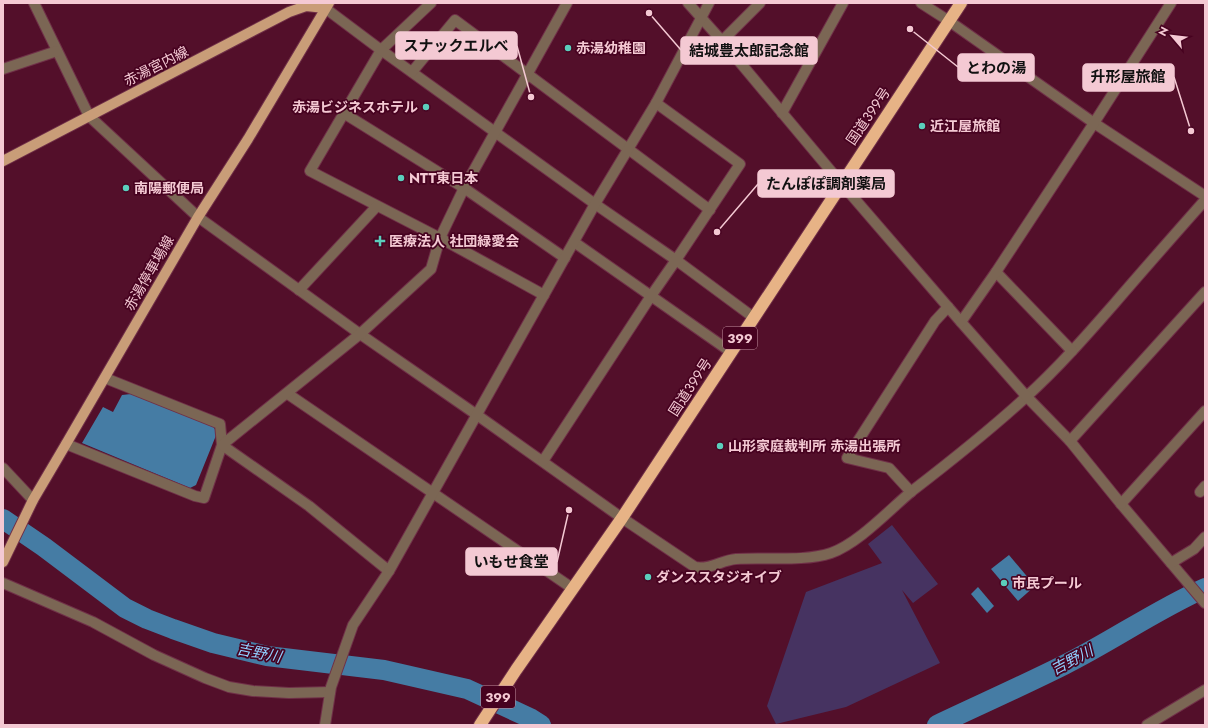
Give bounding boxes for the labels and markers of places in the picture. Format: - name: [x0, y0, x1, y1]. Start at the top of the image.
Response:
- callout: スナックエルべ: [396, 32, 517, 59]
- callout: 結城豊太郎記念館: [681, 37, 817, 64]
- place label: 赤湯幼稚園: [576, 38, 646, 58]
- marker: 赤湯幼稚園: [563, 43, 573, 53]
- callout: とわの湯: [958, 54, 1034, 81]
- callout: 升形屋旅館: [1083, 64, 1174, 91]
- place label: 赤湯ビジネスホテル: [292, 97, 418, 117]
- marker: 赤湯ビジネスホテル: [421, 102, 431, 112]
- place label: 近江屋旅館: [930, 116, 1000, 136]
- marker: 近江屋旅館: [917, 121, 927, 131]
- place label: NTT東日本: [409, 168, 478, 188]
- callout: たんぽぽ調剤薬局: [758, 170, 894, 197]
- marker: NTT東日本: [396, 173, 406, 183]
- place label: 南陽郵便局: [134, 178, 204, 198]
- marker: 南陽郵便局: [121, 183, 131, 193]
- place label: 医療法人 社団緑愛会: [389, 231, 519, 251]
- marker: 医療法人 社団緑愛会: [374, 235, 386, 247]
- place label: 山形家庭裁判所 赤湯出張所: [728, 436, 900, 456]
- marker: 山形家庭裁判所 赤湯出張所: [715, 441, 725, 451]
- callout: いもせ食堂: [466, 548, 557, 575]
- place label: ダンススタジオイブ: [656, 567, 782, 587]
- marker: ダンススタジオイブ: [643, 572, 653, 582]
- place label: 市民プール: [1012, 573, 1082, 593]
- marker: 市民プール: [999, 578, 1009, 588]

